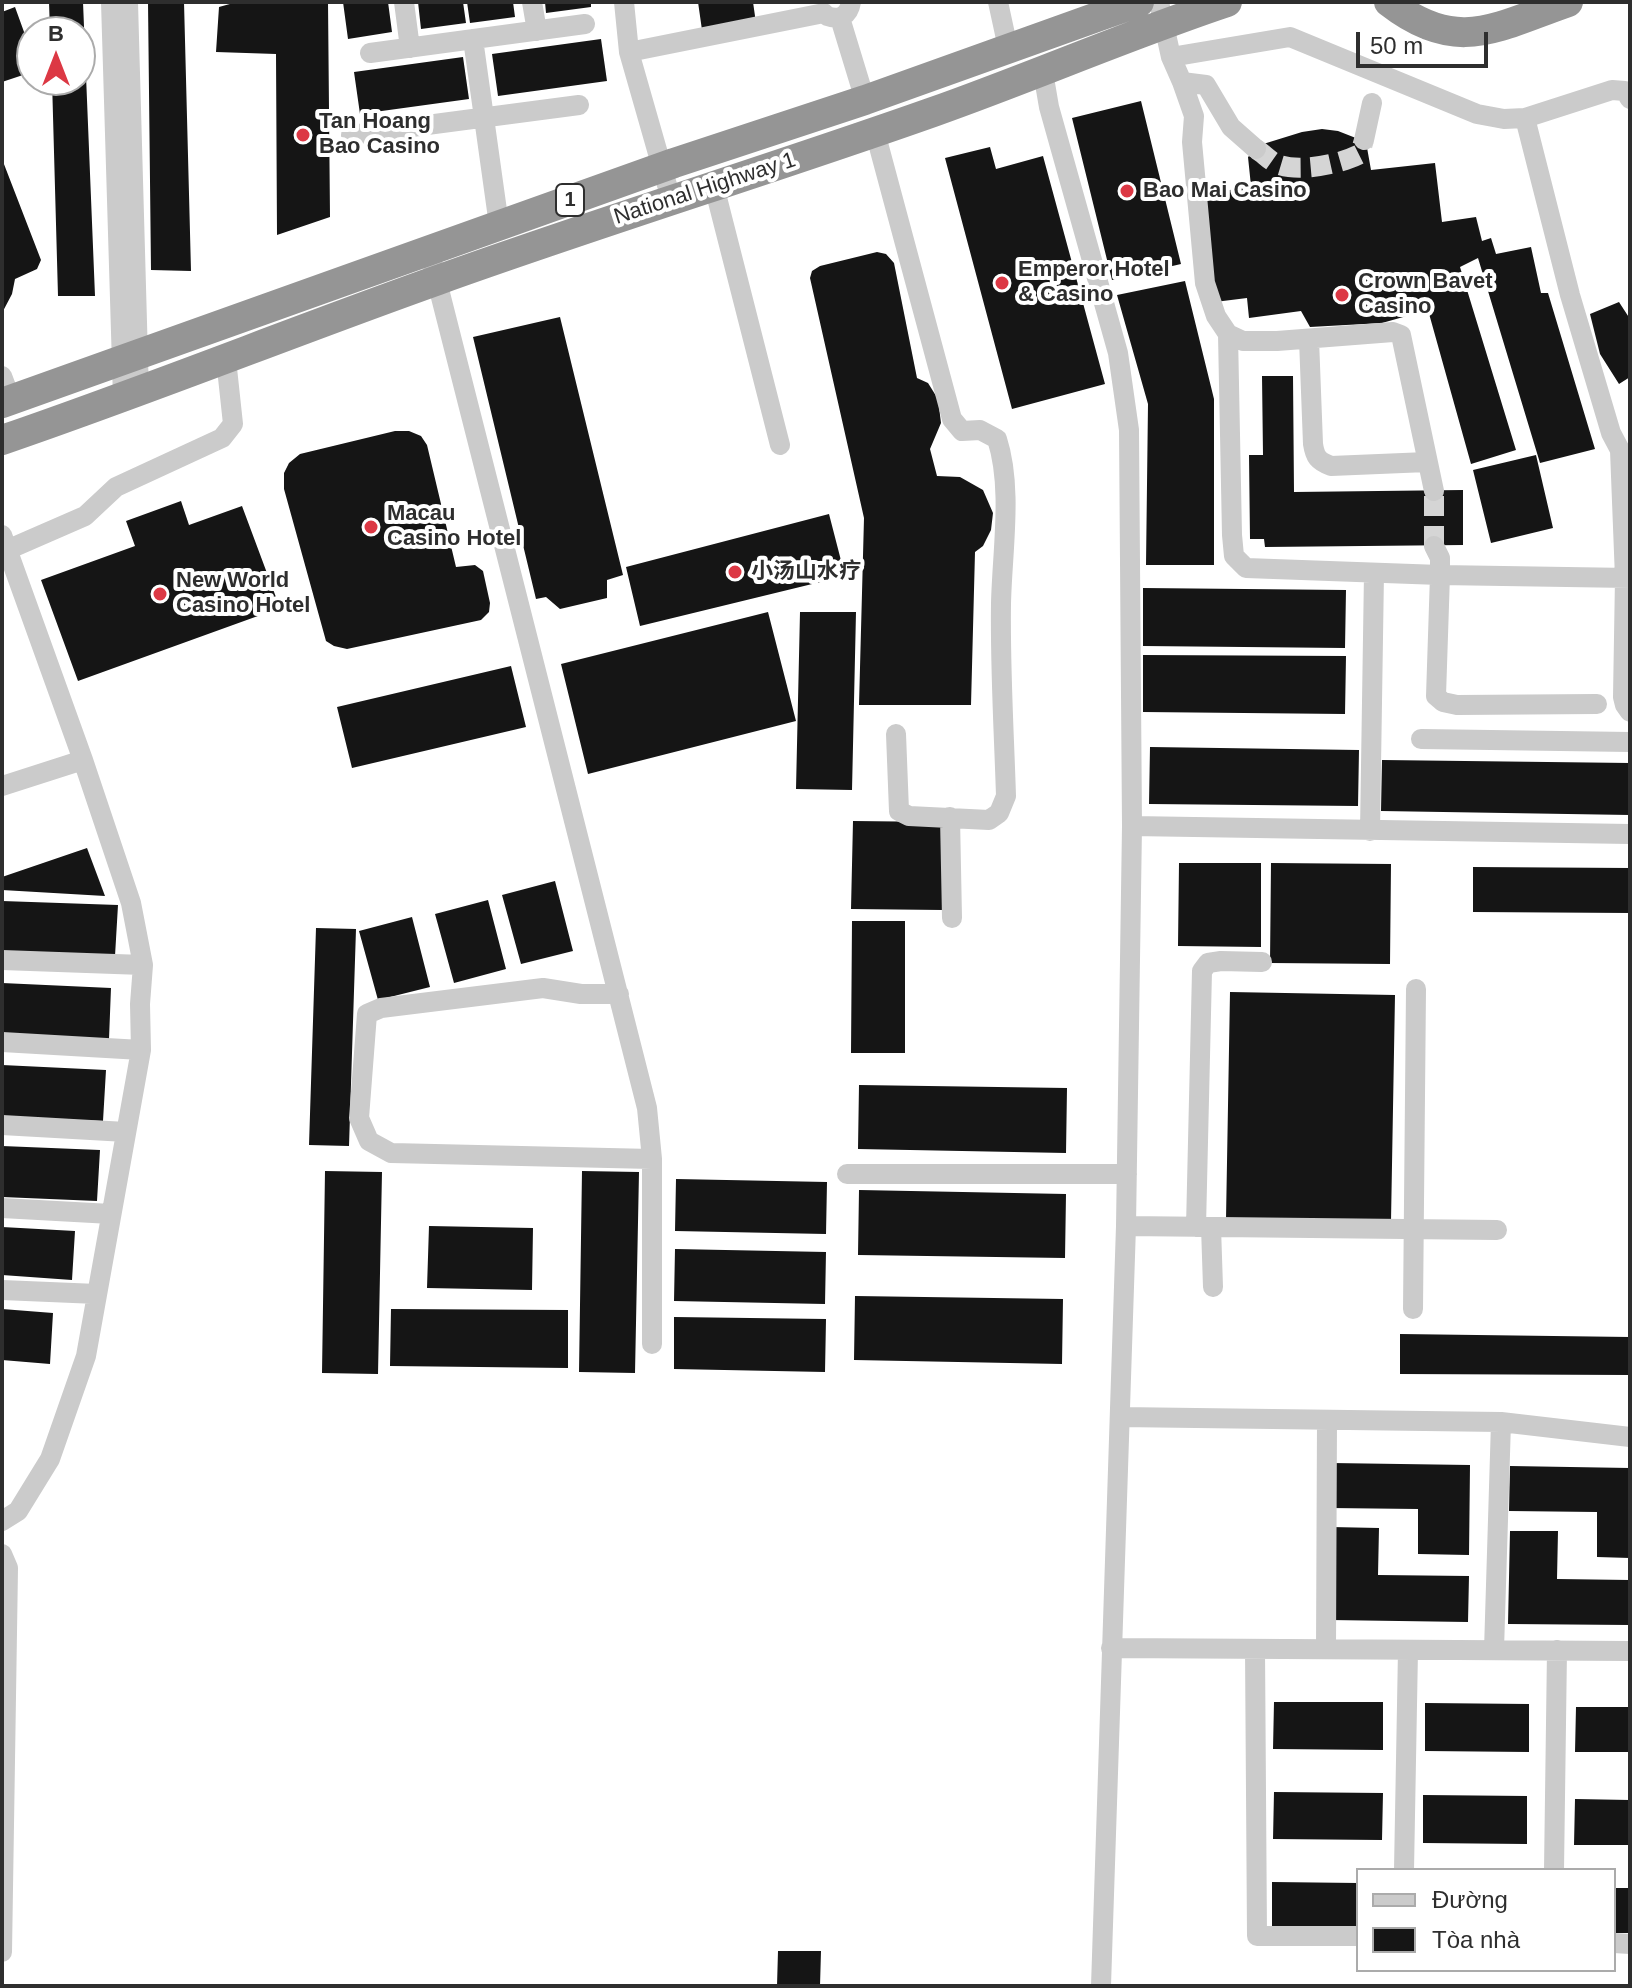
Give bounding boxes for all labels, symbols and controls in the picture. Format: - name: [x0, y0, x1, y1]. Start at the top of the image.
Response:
- north arrow: [16, 16, 96, 96]
- scale bar: [1360, 16, 1492, 66]
- text: B: [48, 21, 64, 46]
- text: 50 m: [1370, 32, 1423, 59]
- place label: Tan Hoang Bao Casino: [319, 109, 440, 160]
- marker: Tan Hoang Bao Casino: [294, 126, 312, 144]
- street label: National Highway 1: [611, 147, 799, 231]
- place label: Bao Mai Casino: [1143, 178, 1307, 204]
- marker: Bao Mai Casino: [1118, 182, 1136, 200]
- road number: 1: [556, 184, 584, 216]
- place label: Emperor Hotel & Casino: [1018, 257, 1170, 308]
- place label: Crown Bavet Casino: [1358, 269, 1492, 320]
- marker: Emperor Hotel & Casino: [993, 274, 1011, 292]
- marker: Crown Bavet Casino: [1333, 286, 1351, 304]
- place label: Macau Casino Hotel: [387, 501, 521, 552]
- marker: Macau Casino Hotel: [362, 518, 380, 536]
- place label: 小汤山水疗: [751, 559, 861, 585]
- marker: 小汤山水疗: [726, 563, 744, 581]
- place label: New World Casino Hotel: [176, 568, 310, 620]
- marker: New World Casino Hotel: [151, 585, 169, 603]
- legend: [1356, 1868, 1616, 1972]
- text: Đường: [1432, 1886, 1508, 1913]
- text: Tòa nhà: [1432, 1926, 1520, 1953]

